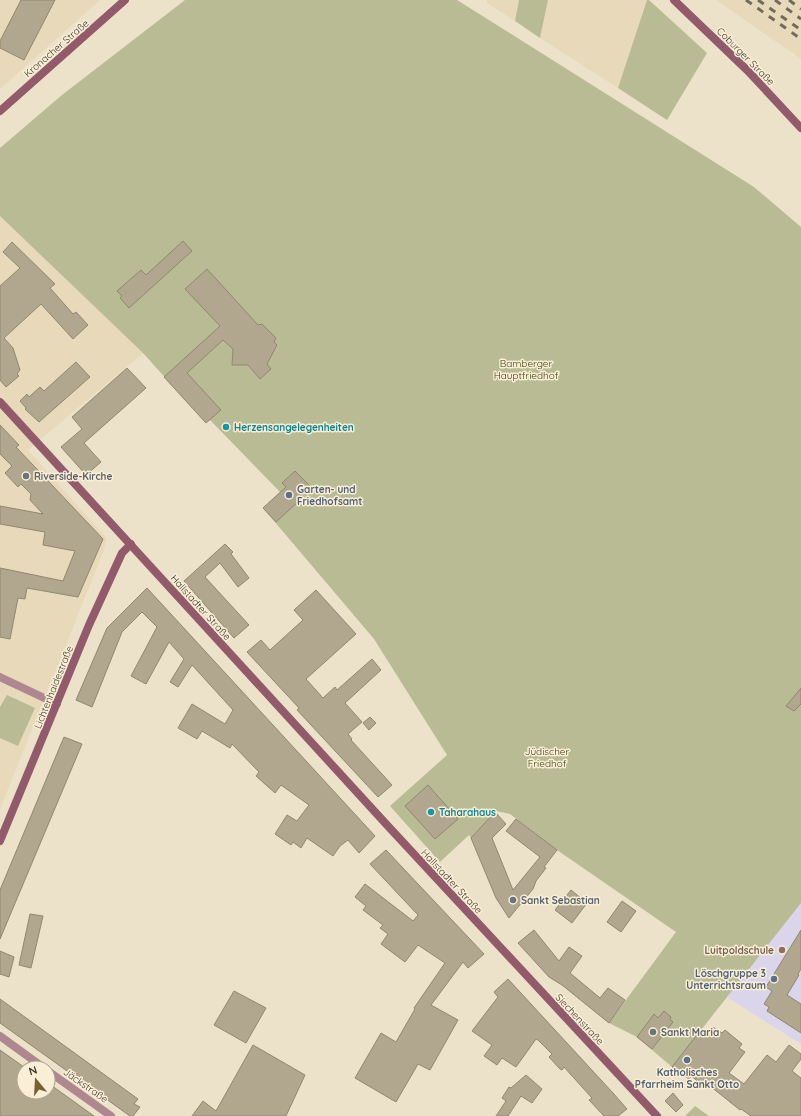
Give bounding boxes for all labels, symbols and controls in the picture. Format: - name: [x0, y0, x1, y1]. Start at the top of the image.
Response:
- street label: Kronacher Straße: [21, 16, 92, 80]
- street label: Coburger Straße: [714, 25, 778, 88]
- park label: Bamberger Hauptfriedhof: [494, 357, 559, 382]
- place label: Herzensangelegenheiten: [234, 421, 354, 434]
- marker: Herzensangelegenheiten: [221, 422, 231, 432]
- place label: Riverside-Kirche: [34, 470, 112, 483]
- marker: Riverside-Kirche: [21, 471, 31, 481]
- place label: Garten- und Friedhofsamt: [297, 483, 362, 508]
- marker: Garten- und Friedhofsamt: [284, 490, 294, 500]
- street label: Hallstadter Straße: [168, 572, 234, 643]
- street label: Lichtenhaidestraße: [31, 644, 76, 731]
- park label: Jüdischer Friedhof: [525, 745, 569, 770]
- place label: Taharahaus: [439, 806, 496, 819]
- marker: Taharahaus: [426, 807, 436, 817]
- street label: Hallstadter Straße: [418, 846, 485, 917]
- place label: Sankt Sebastian: [521, 894, 600, 907]
- marker: Sankt Sebastian: [508, 895, 518, 905]
- place label: Luitpoldschule: [704, 944, 774, 957]
- marker: Luitpoldschule: [777, 945, 787, 955]
- place label: Löschgruppe 3 Unterrichtsraum: [686, 967, 766, 992]
- marker: Löschgruppe 3 Unterrichtsraum: [769, 974, 779, 984]
- street label: Siechenstraße: [553, 991, 607, 1048]
- place label: Sankt Maria: [661, 1026, 719, 1039]
- marker: Sankt Maria: [648, 1027, 658, 1037]
- marker: Katholisches Pfarrheim Sankt Otto: [682, 1055, 692, 1065]
- north arrow: [16, 1060, 56, 1100]
- text: N: [27, 1063, 39, 1078]
- street label: Jäckstraße: [61, 1065, 111, 1106]
- place label: Katholisches Pfarrheim Sankt Otto: [635, 1066, 739, 1091]

